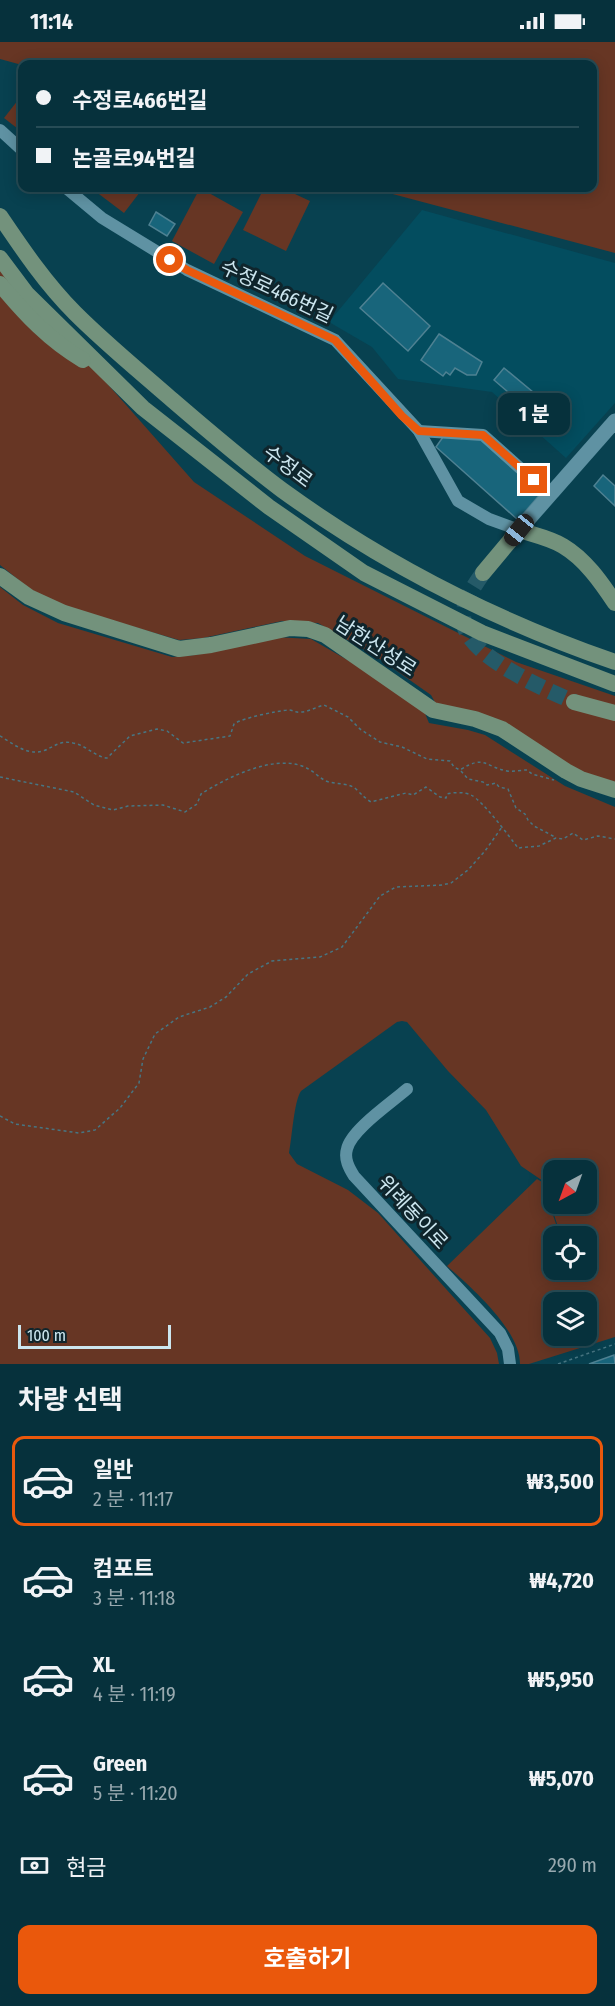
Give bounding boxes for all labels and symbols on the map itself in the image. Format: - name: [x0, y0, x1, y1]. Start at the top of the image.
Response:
- route start: [156, 246, 183, 273]
- street label: 수정로466번길: [217, 254, 337, 328]
- callout: 1 분: [498, 393, 570, 435]
- street label: 수정로: [259, 440, 317, 492]
- route end: [520, 466, 547, 493]
- car: [501, 510, 537, 550]
- street label: 남한산성로: [331, 611, 421, 681]
- north arrow: [543, 1160, 597, 1214]
- street label: 위례동이로: [373, 1170, 453, 1254]
- scale bar: [18, 1322, 171, 1350]

